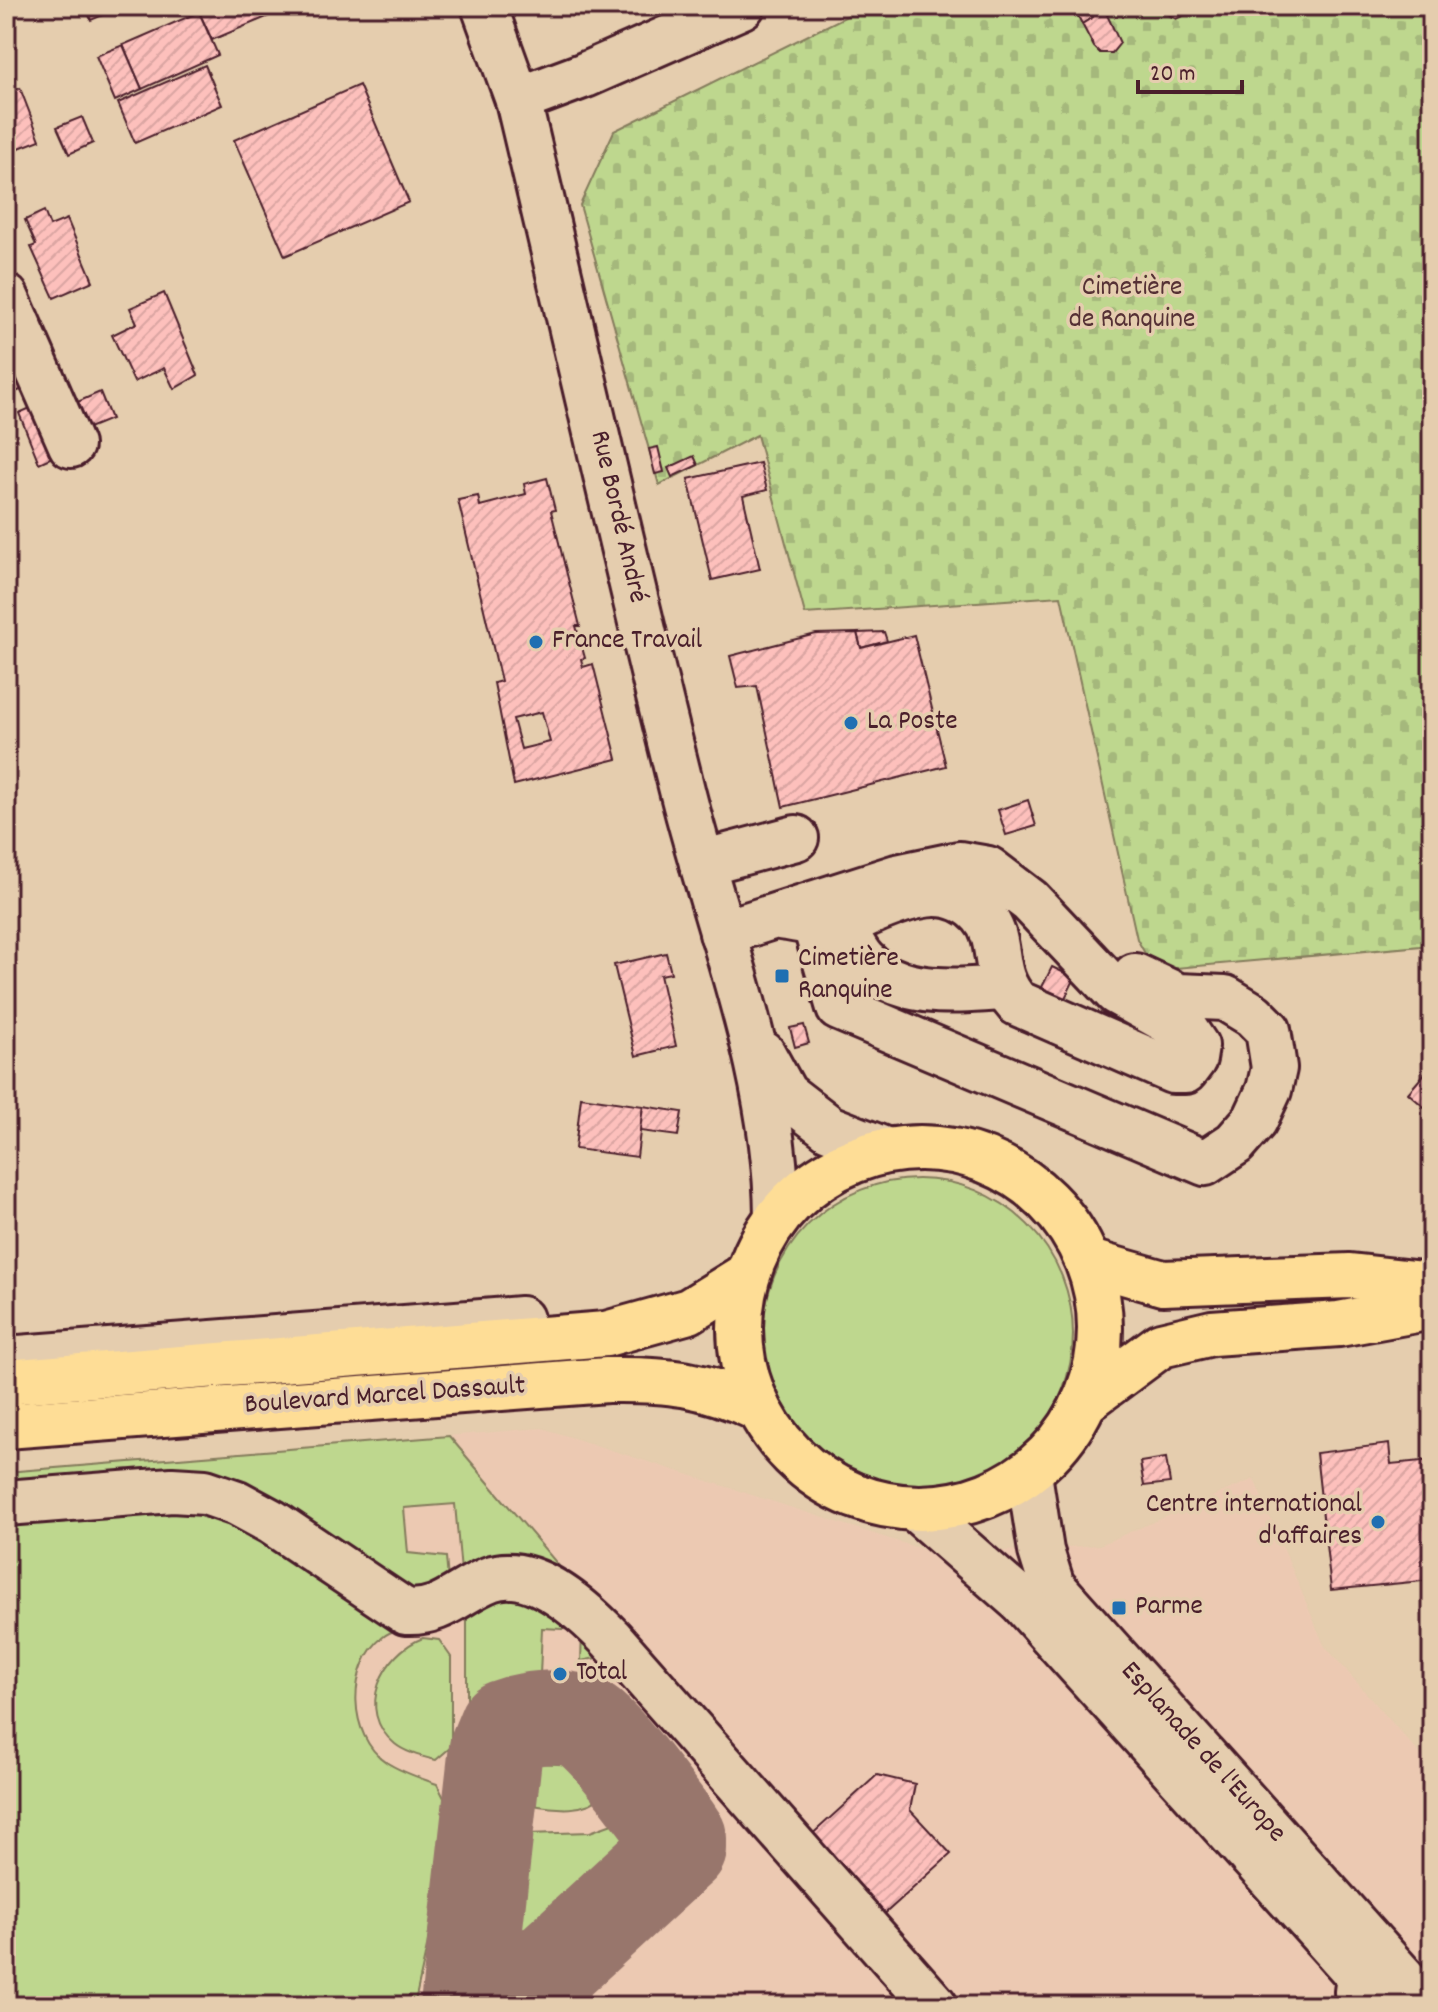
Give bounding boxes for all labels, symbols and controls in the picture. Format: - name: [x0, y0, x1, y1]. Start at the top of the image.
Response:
- scale bar: [1138, 44, 1242, 94]
- text: 20 m: [1150, 58, 1196, 92]
- park label: Cimetière de Ranquine: [1069, 269, 1195, 341]
- street label: Rue Bordé André: [578, 427, 656, 607]
- place label: France Travail: [552, 622, 703, 662]
- marker: France Travail: [527, 633, 545, 651]
- place label: La Poste: [867, 703, 958, 743]
- marker: La Poste: [842, 714, 860, 732]
- place label: Cimetière Ranquine: [798, 940, 899, 1012]
- marker: Cimetière Ranquine: [773, 967, 791, 985]
- street label: Boulevard Marcel Dassault: [243, 1367, 527, 1427]
- place label: Centre international d'affaires: [1146, 1486, 1362, 1558]
- marker: Centre international d'affaires: [1369, 1513, 1387, 1531]
- place label: Parme: [1135, 1588, 1203, 1628]
- marker: Parme: [1110, 1599, 1128, 1617]
- street label: Esplanade de l'Europe: [1110, 1653, 1294, 1853]
- place label: Total: [576, 1654, 628, 1694]
- marker: Total: [551, 1665, 569, 1683]

